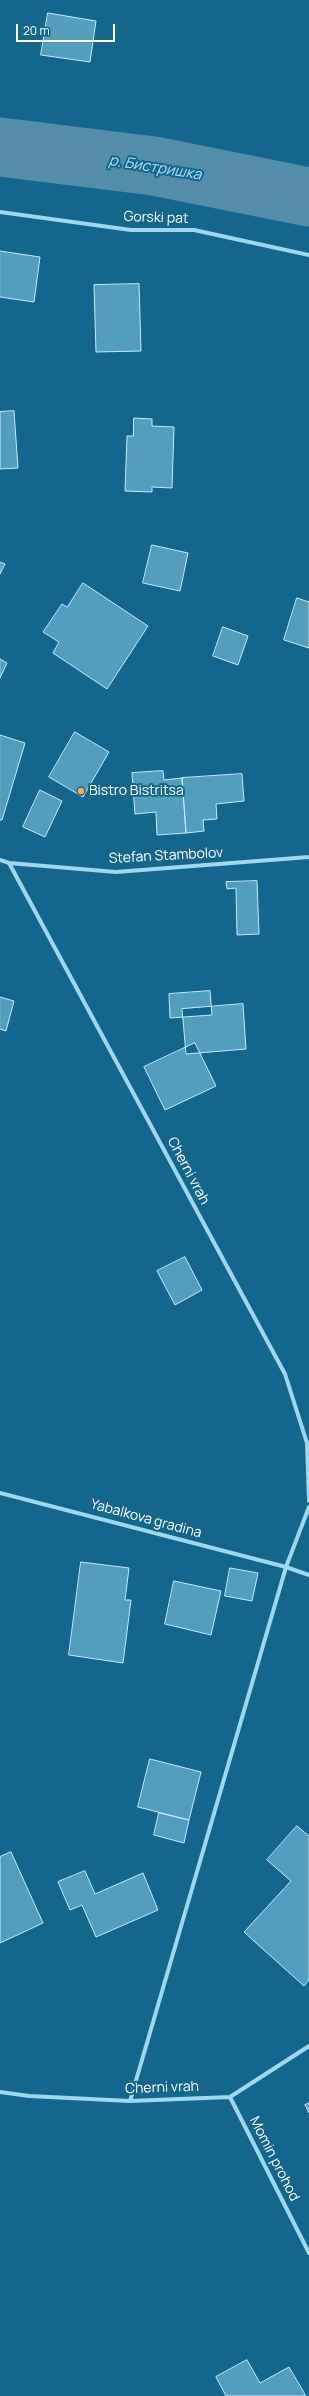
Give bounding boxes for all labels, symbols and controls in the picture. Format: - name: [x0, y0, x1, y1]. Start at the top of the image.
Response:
- scale bar: [18, 16, 117, 42]
- text: 20 m: [23, 22, 50, 39]
- water label: р. Бистришка: [107, 152, 203, 184]
- street label: Gorski pat: [123, 208, 189, 228]
- place label: Bistro Bistritsa: [89, 783, 184, 799]
- marker: Bistro Bistritsa: [76, 786, 86, 796]
- street label: Stefan Stambolov: [108, 845, 224, 867]
- street label: Cherni vrah: [163, 1134, 213, 1208]
- street label: Yabalkova gradina: [89, 1496, 203, 1542]
- street label: Cherni vrah: [125, 2078, 199, 2098]
- street label: Momin prohod: [245, 2114, 303, 2204]

